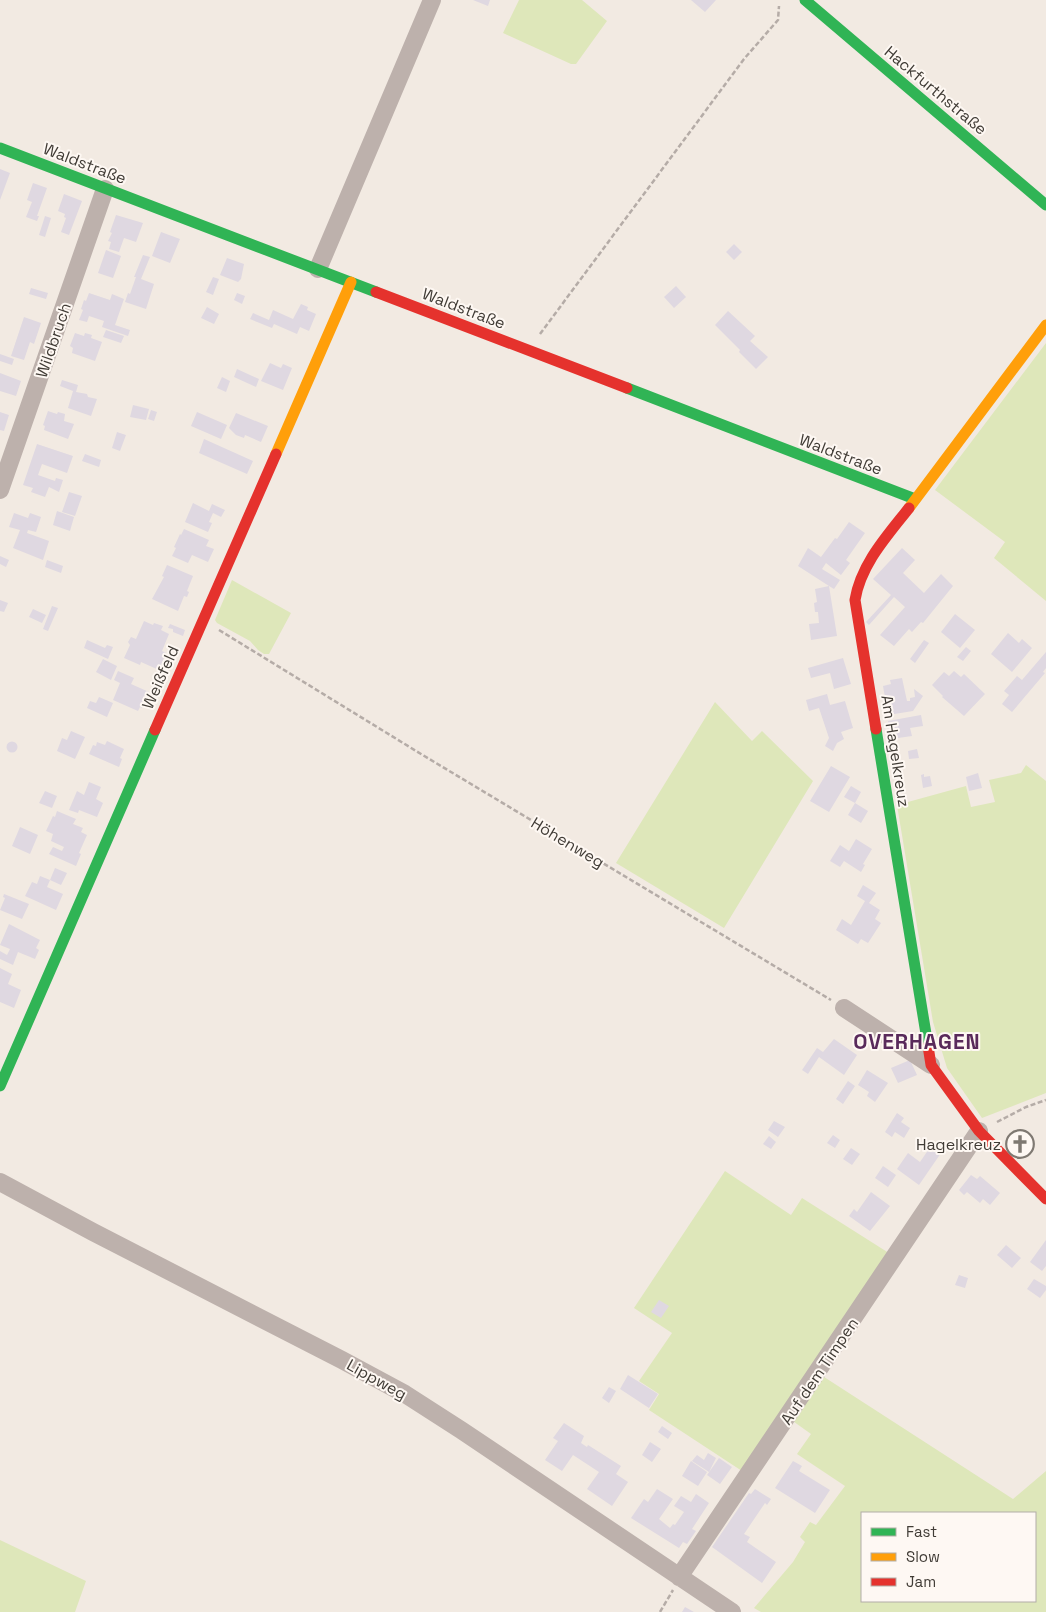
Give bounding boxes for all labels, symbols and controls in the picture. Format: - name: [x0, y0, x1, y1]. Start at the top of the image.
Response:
- street label: Hackfurthstraße: [880, 41, 991, 140]
- street label: Waldstraße: [40, 138, 129, 189]
- street label: Waldstraße: [419, 283, 508, 334]
- street label: Wildbruch: [31, 300, 76, 380]
- street label: Waldstraße: [796, 429, 885, 480]
- street label: Weißfeld: [137, 642, 184, 712]
- street label: Am Hagelkreuz: [876, 694, 915, 809]
- street label: Höhenweg: [527, 812, 608, 872]
- district label: OVERHAGEN: [853, 1028, 981, 1055]
- church icon: Hagelkreuz: [1005, 1129, 1035, 1159]
- place label: Hagelkreuz: [916, 1134, 1001, 1155]
- street label: Auf dem Timpen: [776, 1314, 863, 1429]
- street label: Lippweg: [343, 1354, 410, 1405]
- legend: [861, 1512, 1036, 1602]
- text: Fast: [906, 1522, 937, 1541]
- text: Slow: [906, 1547, 940, 1566]
- text: Jam: [906, 1572, 936, 1591]

